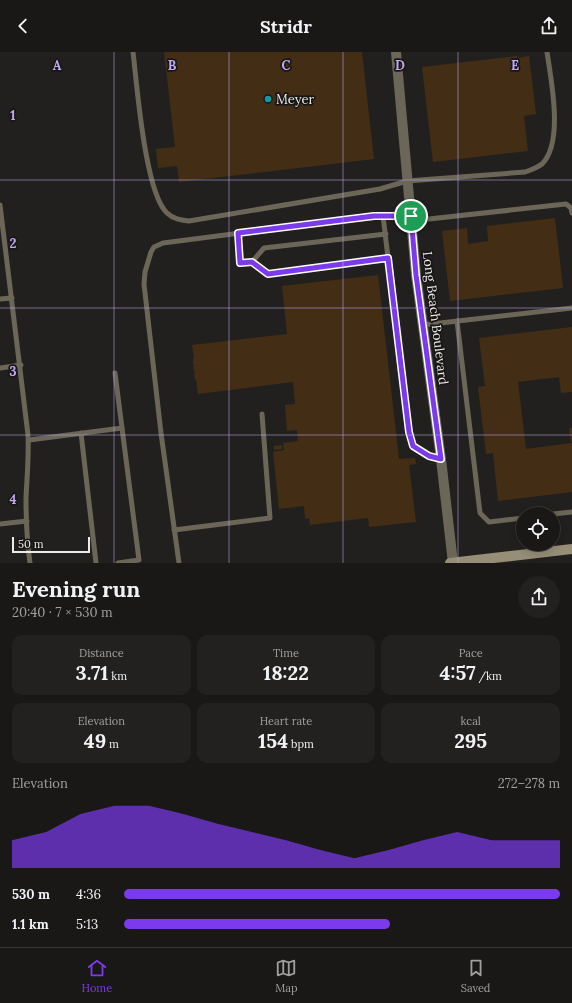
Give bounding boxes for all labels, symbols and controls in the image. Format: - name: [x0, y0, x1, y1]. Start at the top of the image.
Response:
- icon: back: [12, 15, 34, 37]
- text: Stridr: [260, 15, 312, 38]
- icon: share: [538, 15, 560, 37]
- text: A: [53, 57, 62, 74]
- text: B: [168, 57, 177, 74]
- text: C: [282, 57, 291, 74]
- text: D: [395, 57, 405, 74]
- text: E: [511, 57, 519, 74]
- place label: Meyer: [276, 91, 315, 108]
- marker: Meyer: [263, 94, 273, 104]
- text: 1: [10, 107, 16, 124]
- pin: [394, 199, 428, 233]
- icon: arrive: [400, 205, 422, 227]
- text: 2: [10, 235, 17, 252]
- street label: Long Beach Boulevard: [419, 251, 452, 386]
- text: 3: [9, 363, 17, 380]
- text: 4: [9, 491, 17, 508]
- map controls: [516, 507, 560, 551]
- button: locate: [516, 507, 560, 551]
- scale bar: [12, 535, 90, 554]
- text: 50 m: [18, 537, 44, 551]
- text: Evening run: [12, 575, 140, 603]
- button: share: [518, 576, 560, 618]
- text: 20:40 · 7 × 530 m: [12, 604, 113, 621]
- text: Distance: [79, 646, 124, 660]
- text: Time: [273, 646, 299, 660]
- text: Pace: [459, 646, 483, 660]
- text: 3.71: [76, 660, 108, 685]
- text: 18:22: [263, 660, 309, 685]
- text: 4:57: [439, 660, 476, 685]
- text: km: [108, 669, 127, 683]
- text: /km: [476, 669, 502, 683]
- text: Elevation: [78, 714, 125, 728]
- text: Heart rate: [260, 714, 312, 728]
- text: kcal: [461, 714, 481, 728]
- text: 49: [84, 728, 106, 753]
- text: 154: [258, 728, 288, 753]
- text: 295: [454, 728, 487, 753]
- text: m: [106, 737, 119, 751]
- text: bpm: [288, 737, 314, 751]
- text: Elevation: [12, 775, 68, 792]
- text: 272–278 m: [498, 775, 560, 792]
- text: 530 m: [12, 886, 50, 903]
- text: 4:36: [76, 886, 101, 903]
- text: 1.1 km: [12, 916, 49, 933]
- text: 5:13: [76, 916, 98, 933]
- tab: Home: [82, 957, 112, 995]
- tab: Map: [275, 957, 298, 995]
- tab: Saved: [461, 957, 490, 995]

